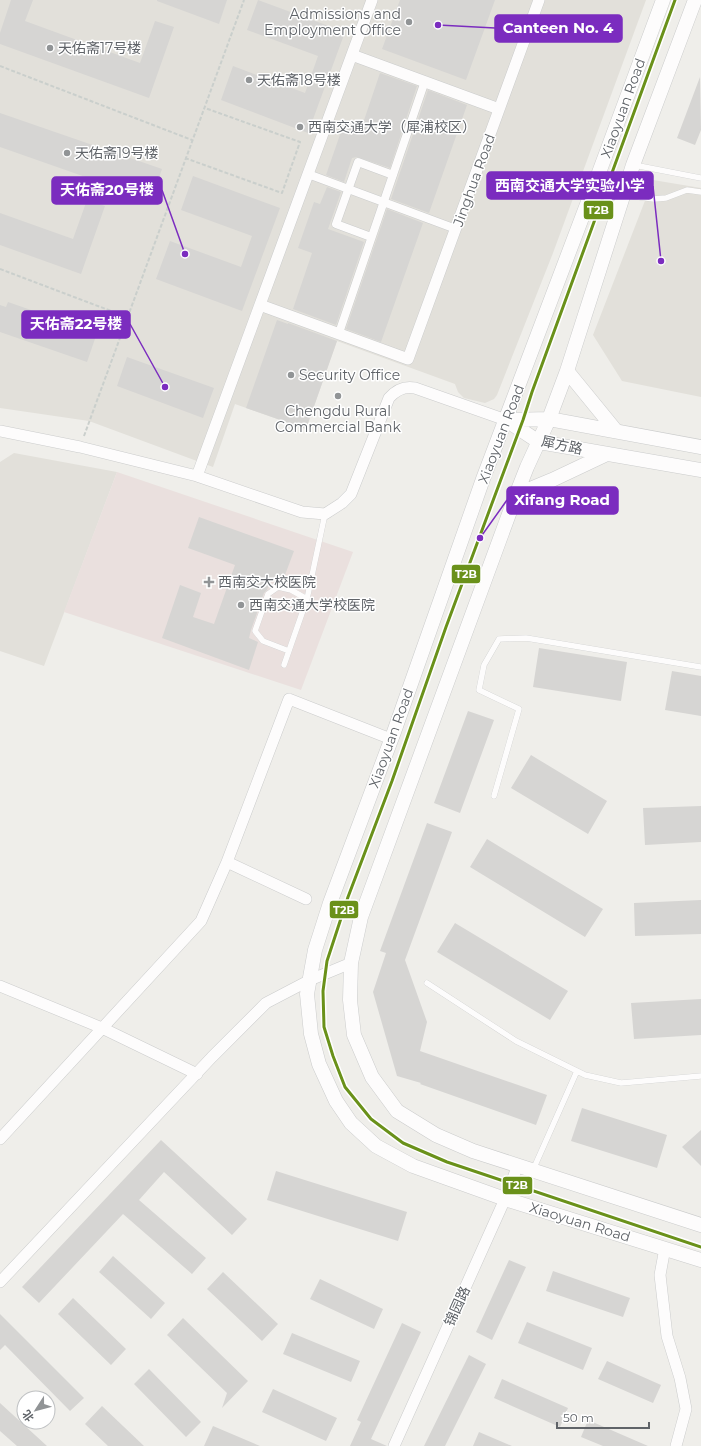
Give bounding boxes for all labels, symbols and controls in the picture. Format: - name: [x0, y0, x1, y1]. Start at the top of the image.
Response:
- place label: Admissions and Employment Office: [264, 5, 401, 39]
- callout: Canteen No. 4: [495, 15, 622, 42]
- marker: Admissions and Employment Office: [404, 17, 414, 27]
- text: Canteen No. 4: [503, 18, 614, 37]
- place label: 天佑斋17号楼: [58, 39, 141, 57]
- marker: 天佑斋17号楼: [45, 43, 55, 53]
- street label: Xiaoyuan Road: [597, 56, 649, 160]
- place label: 天佑斋18号楼: [257, 71, 341, 89]
- marker: 天佑斋18号楼: [244, 75, 254, 85]
- place label: 西南交通大学（犀浦校区）: [308, 118, 476, 136]
- marker: 西南交通大学（犀浦校区）: [295, 122, 305, 132]
- street label: Jinghua Road: [449, 131, 499, 230]
- place label: 天佑斋19号楼: [75, 144, 159, 162]
- marker: 天佑斋19号楼: [62, 148, 72, 158]
- callout: 西南交通大学实验小学: [487, 172, 653, 199]
- text: 西南交通大学实验小学: [495, 176, 645, 195]
- callout: 天佑斋20号楼: [52, 177, 162, 204]
- text: 天佑斋20号楼: [60, 180, 154, 199]
- line badge: T2B: [583, 200, 614, 220]
- text: T2B: [587, 203, 609, 217]
- callout: 天佑斋22号楼: [22, 311, 130, 338]
- text: 天佑斋22号楼: [30, 314, 122, 333]
- place label: Security Office: [299, 366, 400, 384]
- marker: Security Office: [286, 370, 296, 380]
- street label: Xiaoyuan Road: [474, 382, 528, 486]
- marker: Chengdu Rural Commercial Bank: [333, 391, 343, 401]
- place label: Chengdu Rural Commercial Bank: [275, 402, 402, 436]
- street label: 犀方路: [540, 432, 584, 458]
- callout: Xifang Road: [507, 487, 618, 514]
- text: Xifang Road: [514, 490, 610, 509]
- line badge: T2B: [451, 564, 481, 584]
- text: T2B: [455, 567, 477, 581]
- place label: 西南交大校医院: [218, 573, 316, 591]
- marker: 西南交大校医院: [203, 576, 215, 588]
- place label: 西南交通大学校医院: [249, 596, 375, 614]
- marker: 西南交通大学校医院: [236, 600, 246, 610]
- street label: Xiaoyuan Road: [365, 686, 417, 790]
- line badge: T2B: [329, 900, 359, 919]
- text: T2B: [333, 903, 355, 917]
- line badge: T2B: [502, 1176, 533, 1195]
- text: T2B: [506, 1178, 528, 1192]
- street label: Xiaoyuan Road: [527, 1198, 633, 1246]
- street label: 锦园路: [440, 1283, 474, 1329]
- north arrow: [16, 1390, 56, 1430]
- scale bar: [557, 1404, 649, 1430]
- text: 北: [19, 1407, 37, 1424]
- text: 50 m: [563, 1410, 594, 1425]

